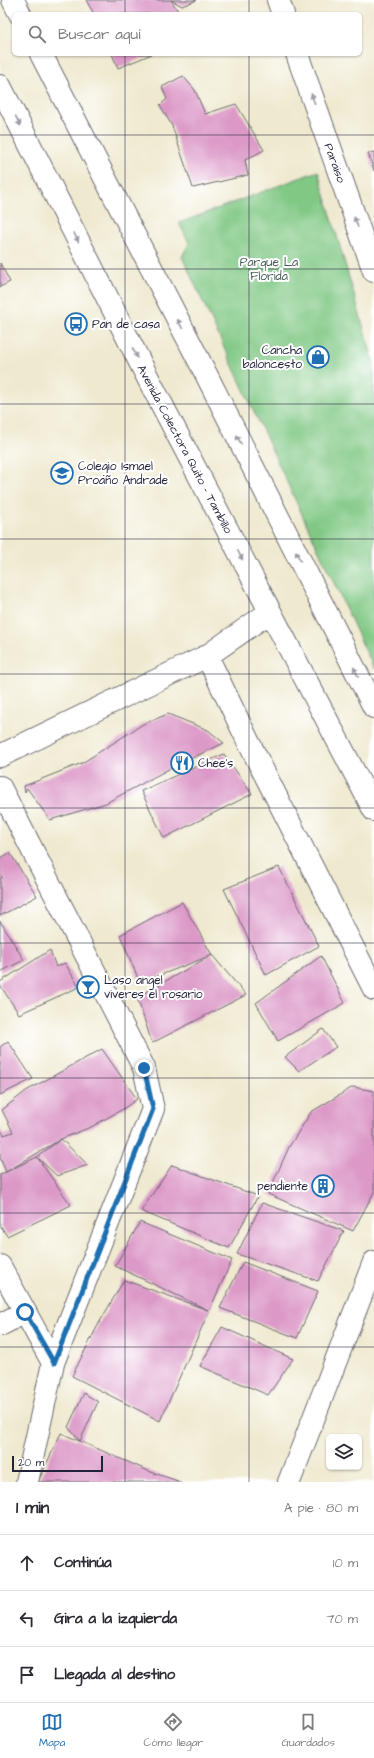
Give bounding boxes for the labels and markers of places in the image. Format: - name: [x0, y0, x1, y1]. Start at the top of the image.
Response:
- bus stop icon: Pan de casa: [63, 311, 89, 337]
- place label: Pan de casa: [92, 316, 160, 333]
- place label: Cancha baloncesto: [243, 342, 302, 373]
- shop icon: Cancha baloncesto: [305, 344, 331, 370]
- place label: Colegio Ismael Proaño Andrade: [78, 458, 168, 489]
- school or university icon: Colegio Ismael Proaño Andrade: [49, 460, 75, 486]
- restaurant icon: Chee's: [169, 750, 195, 776]
- place label: Chee's: [198, 755, 233, 772]
- place label: Laso angel viveres el rosario: [104, 972, 203, 1003]
- bar icon: Laso angel viveres el rosario: [75, 974, 101, 1000]
- building icon: pendiente: [310, 1173, 336, 1199]
- place label: pendiente: [257, 1178, 309, 1195]

